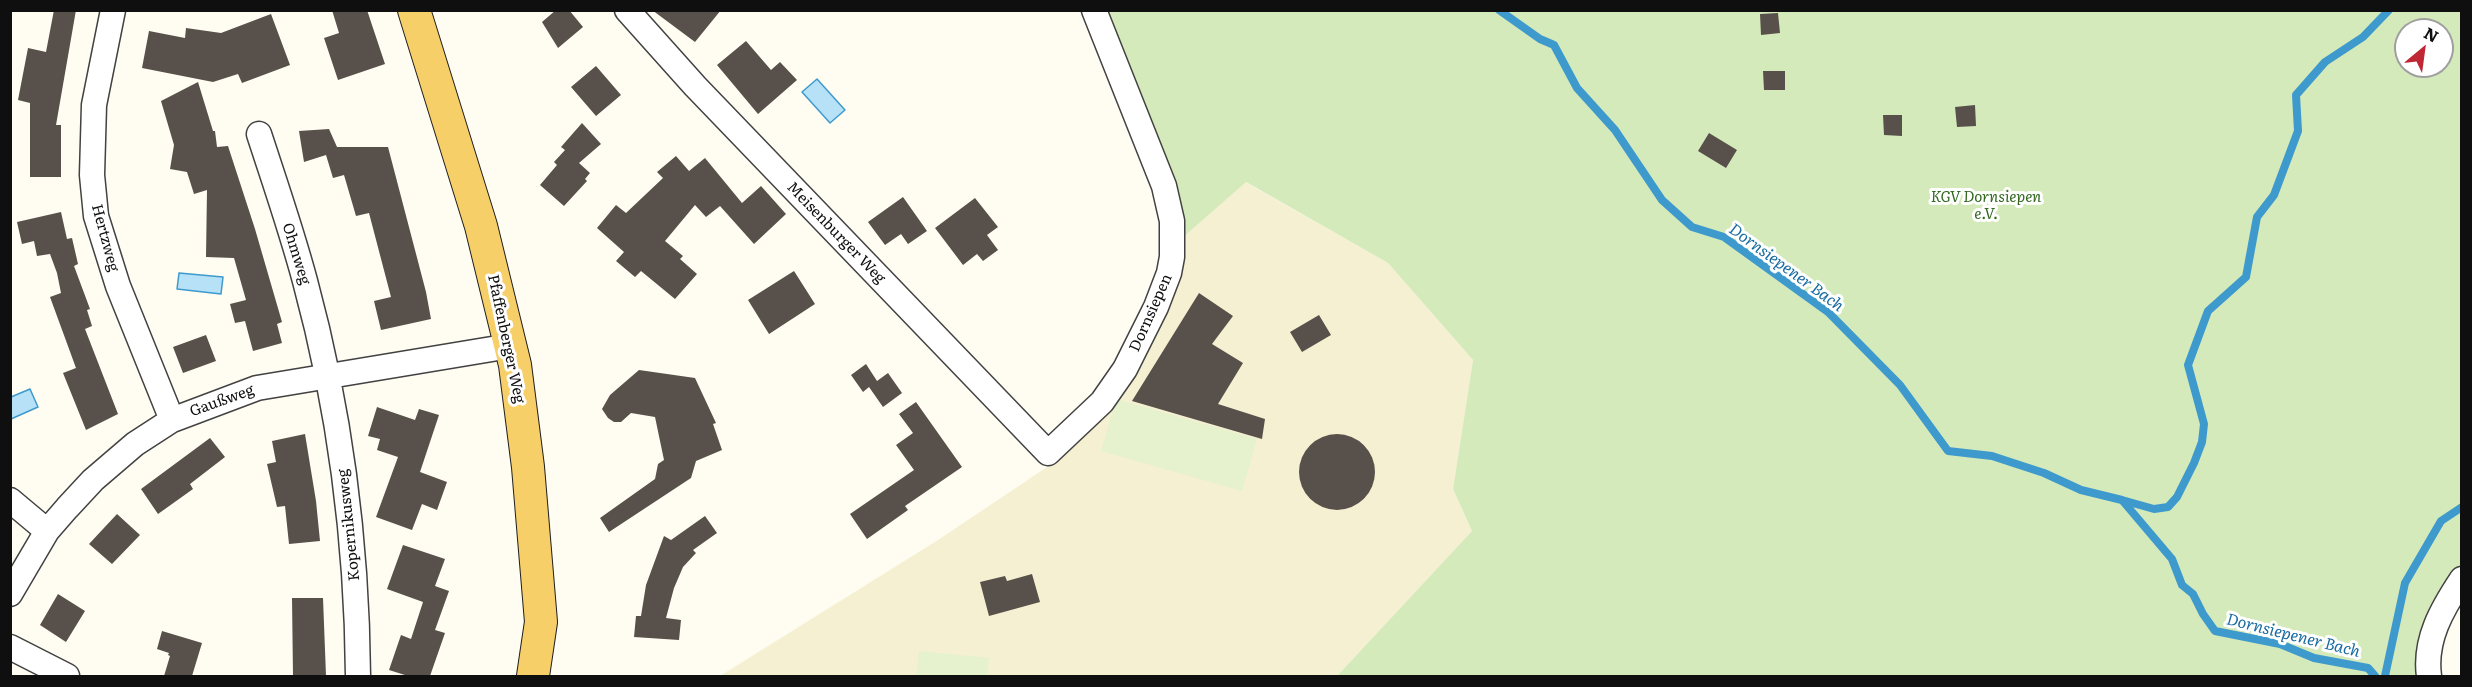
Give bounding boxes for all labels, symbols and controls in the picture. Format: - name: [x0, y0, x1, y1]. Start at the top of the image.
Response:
- north arrow: [2394, 18, 2454, 78]
- text: N: [2420, 20, 2443, 48]
- street label: Meisenburger Weg: [783, 179, 889, 287]
- park label: KGV Dornsiepen e.V.: [1931, 189, 2041, 224]
- street label: Hertzweg: [87, 202, 123, 274]
- water label: Dornsiepener Bach: [1725, 220, 1847, 316]
- street label: Ohmweg: [278, 221, 314, 287]
- street label: Dornsiepen: [1126, 271, 1176, 355]
- street label: Pfaffenberger Weg: [484, 273, 528, 405]
- street label: Gaußweg: [187, 381, 257, 421]
- street label: Kopernikusweg: [334, 468, 364, 582]
- water label: Dornsiepener Bach: [2224, 610, 2362, 662]

